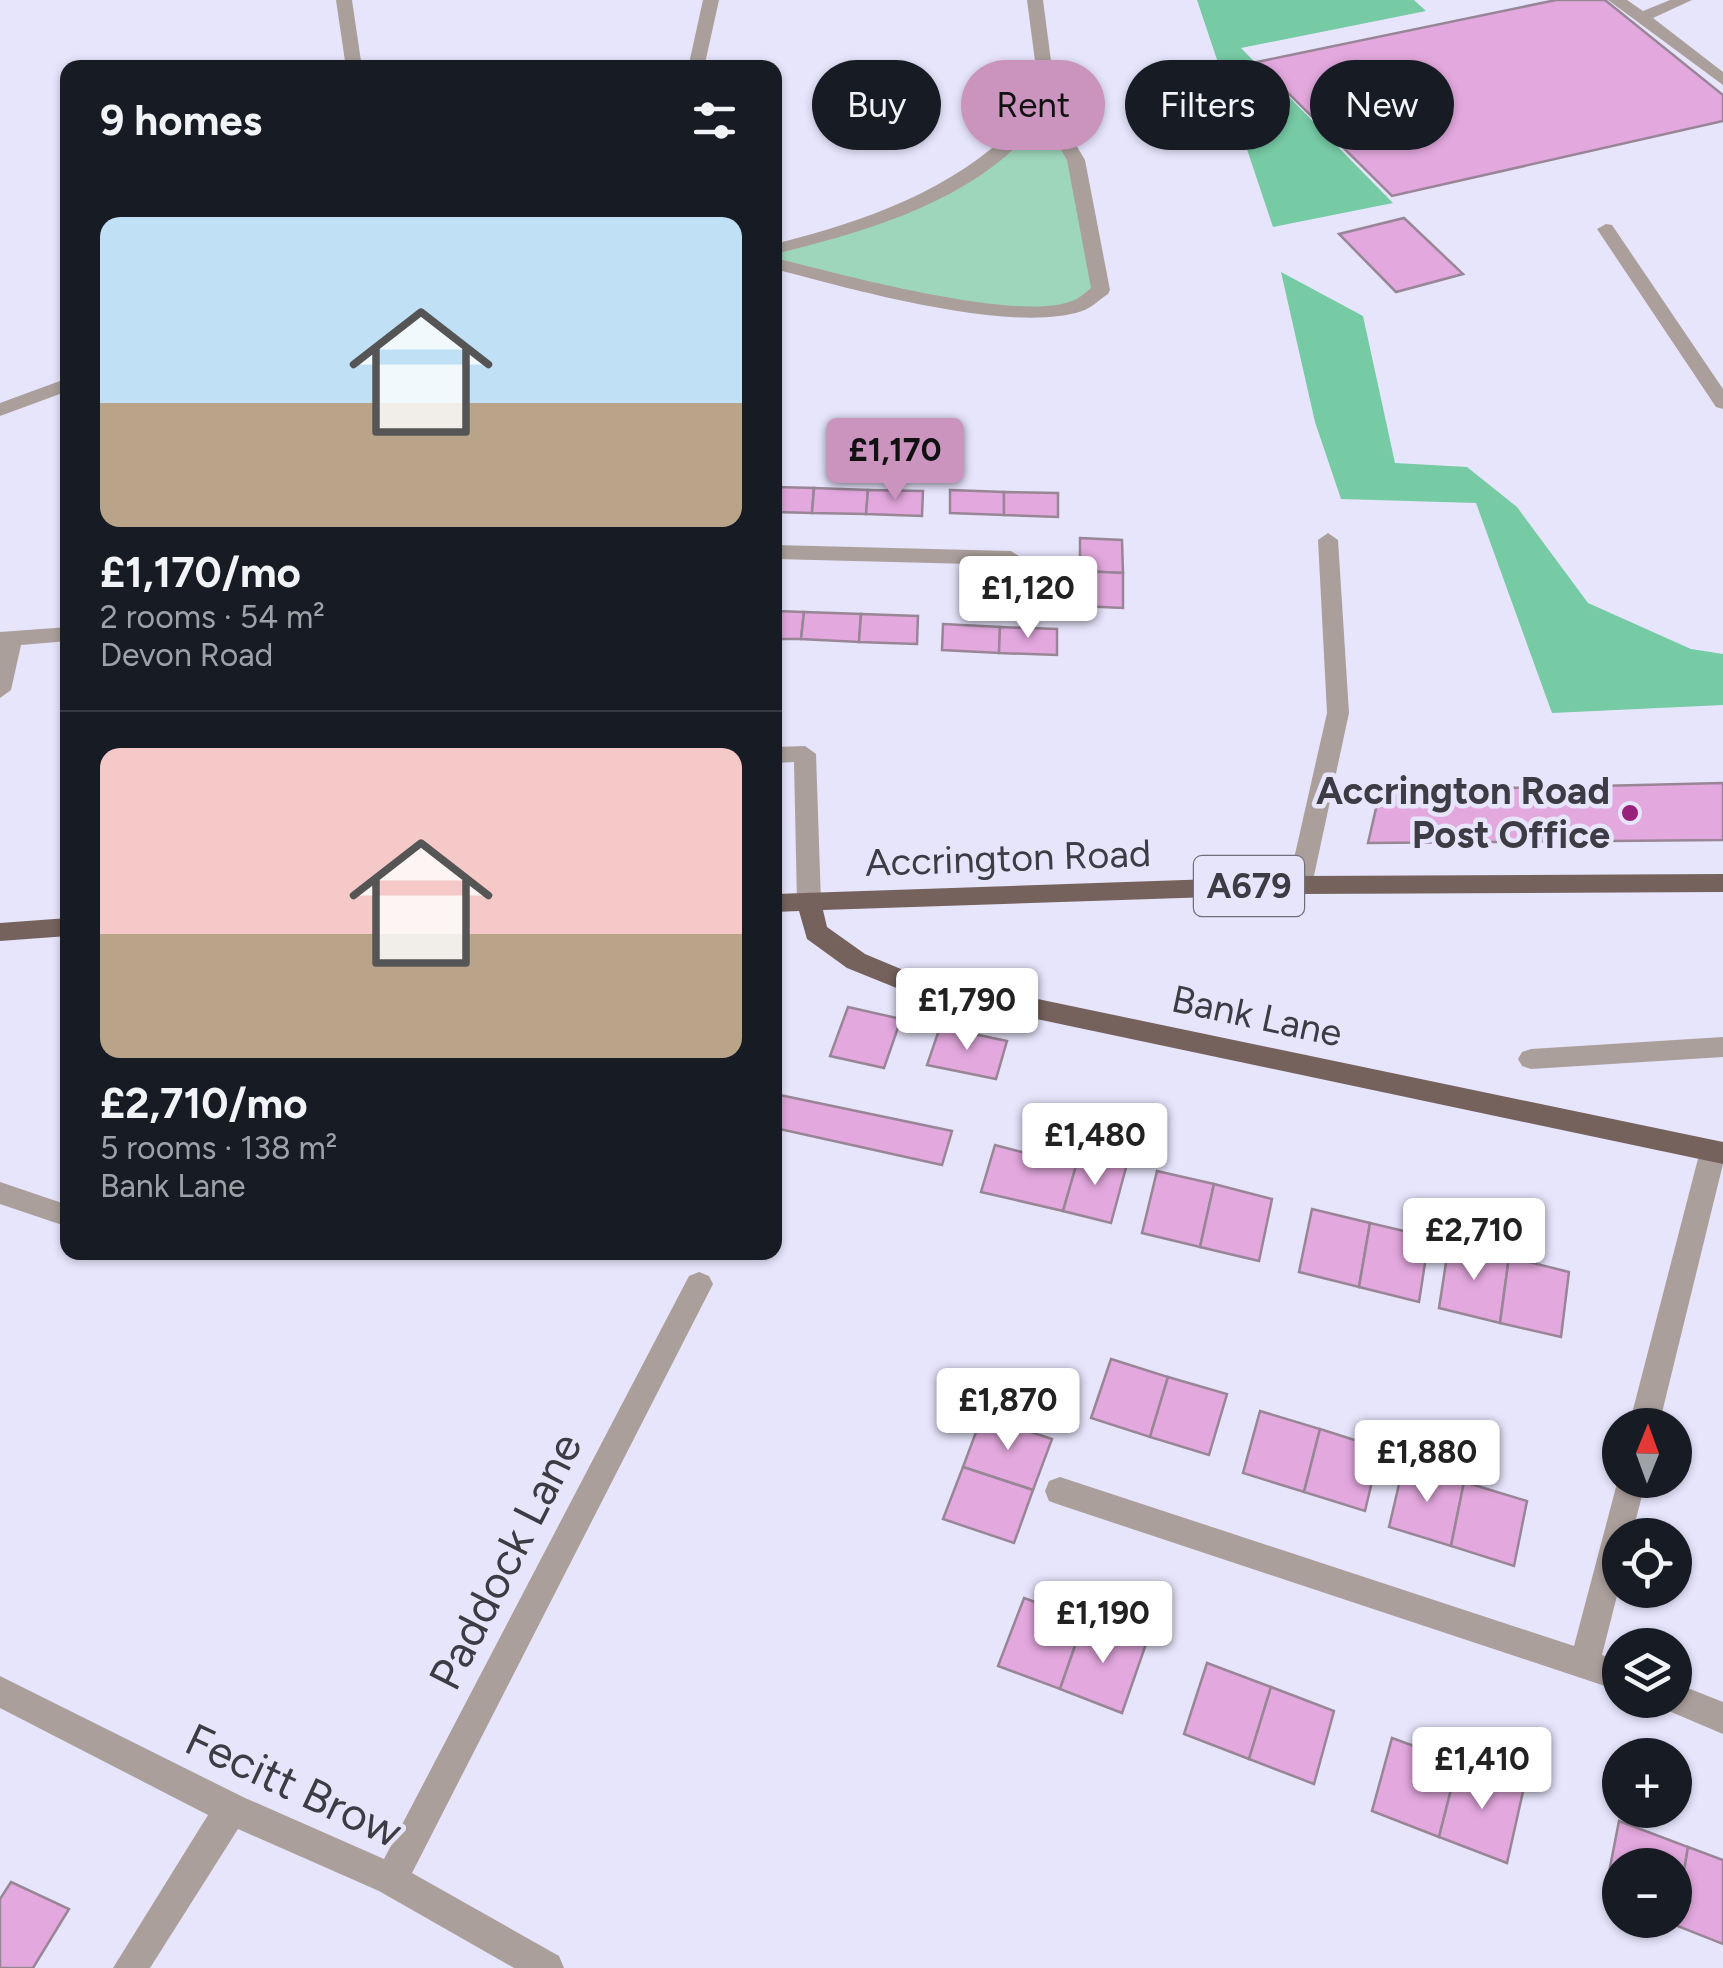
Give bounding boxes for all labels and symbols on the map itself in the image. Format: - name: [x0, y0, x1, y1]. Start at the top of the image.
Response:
- pin: £1,170: [814, 418, 976, 503]
- pin: £1,120: [947, 556, 1109, 641]
- place label: Accrington Road Post Office: [1316, 768, 1610, 858]
- marker: Accrington Road Post Office: [1619, 802, 1641, 824]
- street label: Accrington Road: [864, 830, 1152, 886]
- road number: A679: [1194, 856, 1304, 916]
- pin: £1,790: [886, 968, 1048, 1053]
- street label: Bank Lane: [1168, 976, 1346, 1056]
- pin: £1,480: [1014, 1103, 1176, 1188]
- pin: £2,710: [1393, 1198, 1555, 1283]
- pin: £1,870: [927, 1368, 1089, 1453]
- north arrow: [1602, 1408, 1692, 1498]
- pin: £1,880: [1346, 1420, 1508, 1505]
- street label: Paddock Lane: [417, 1424, 593, 1698]
- pin: £1,190: [1022, 1581, 1184, 1666]
- street label: Fecitt Brow: [177, 1711, 411, 1859]
- pin: £1,410: [1401, 1727, 1563, 1812]

